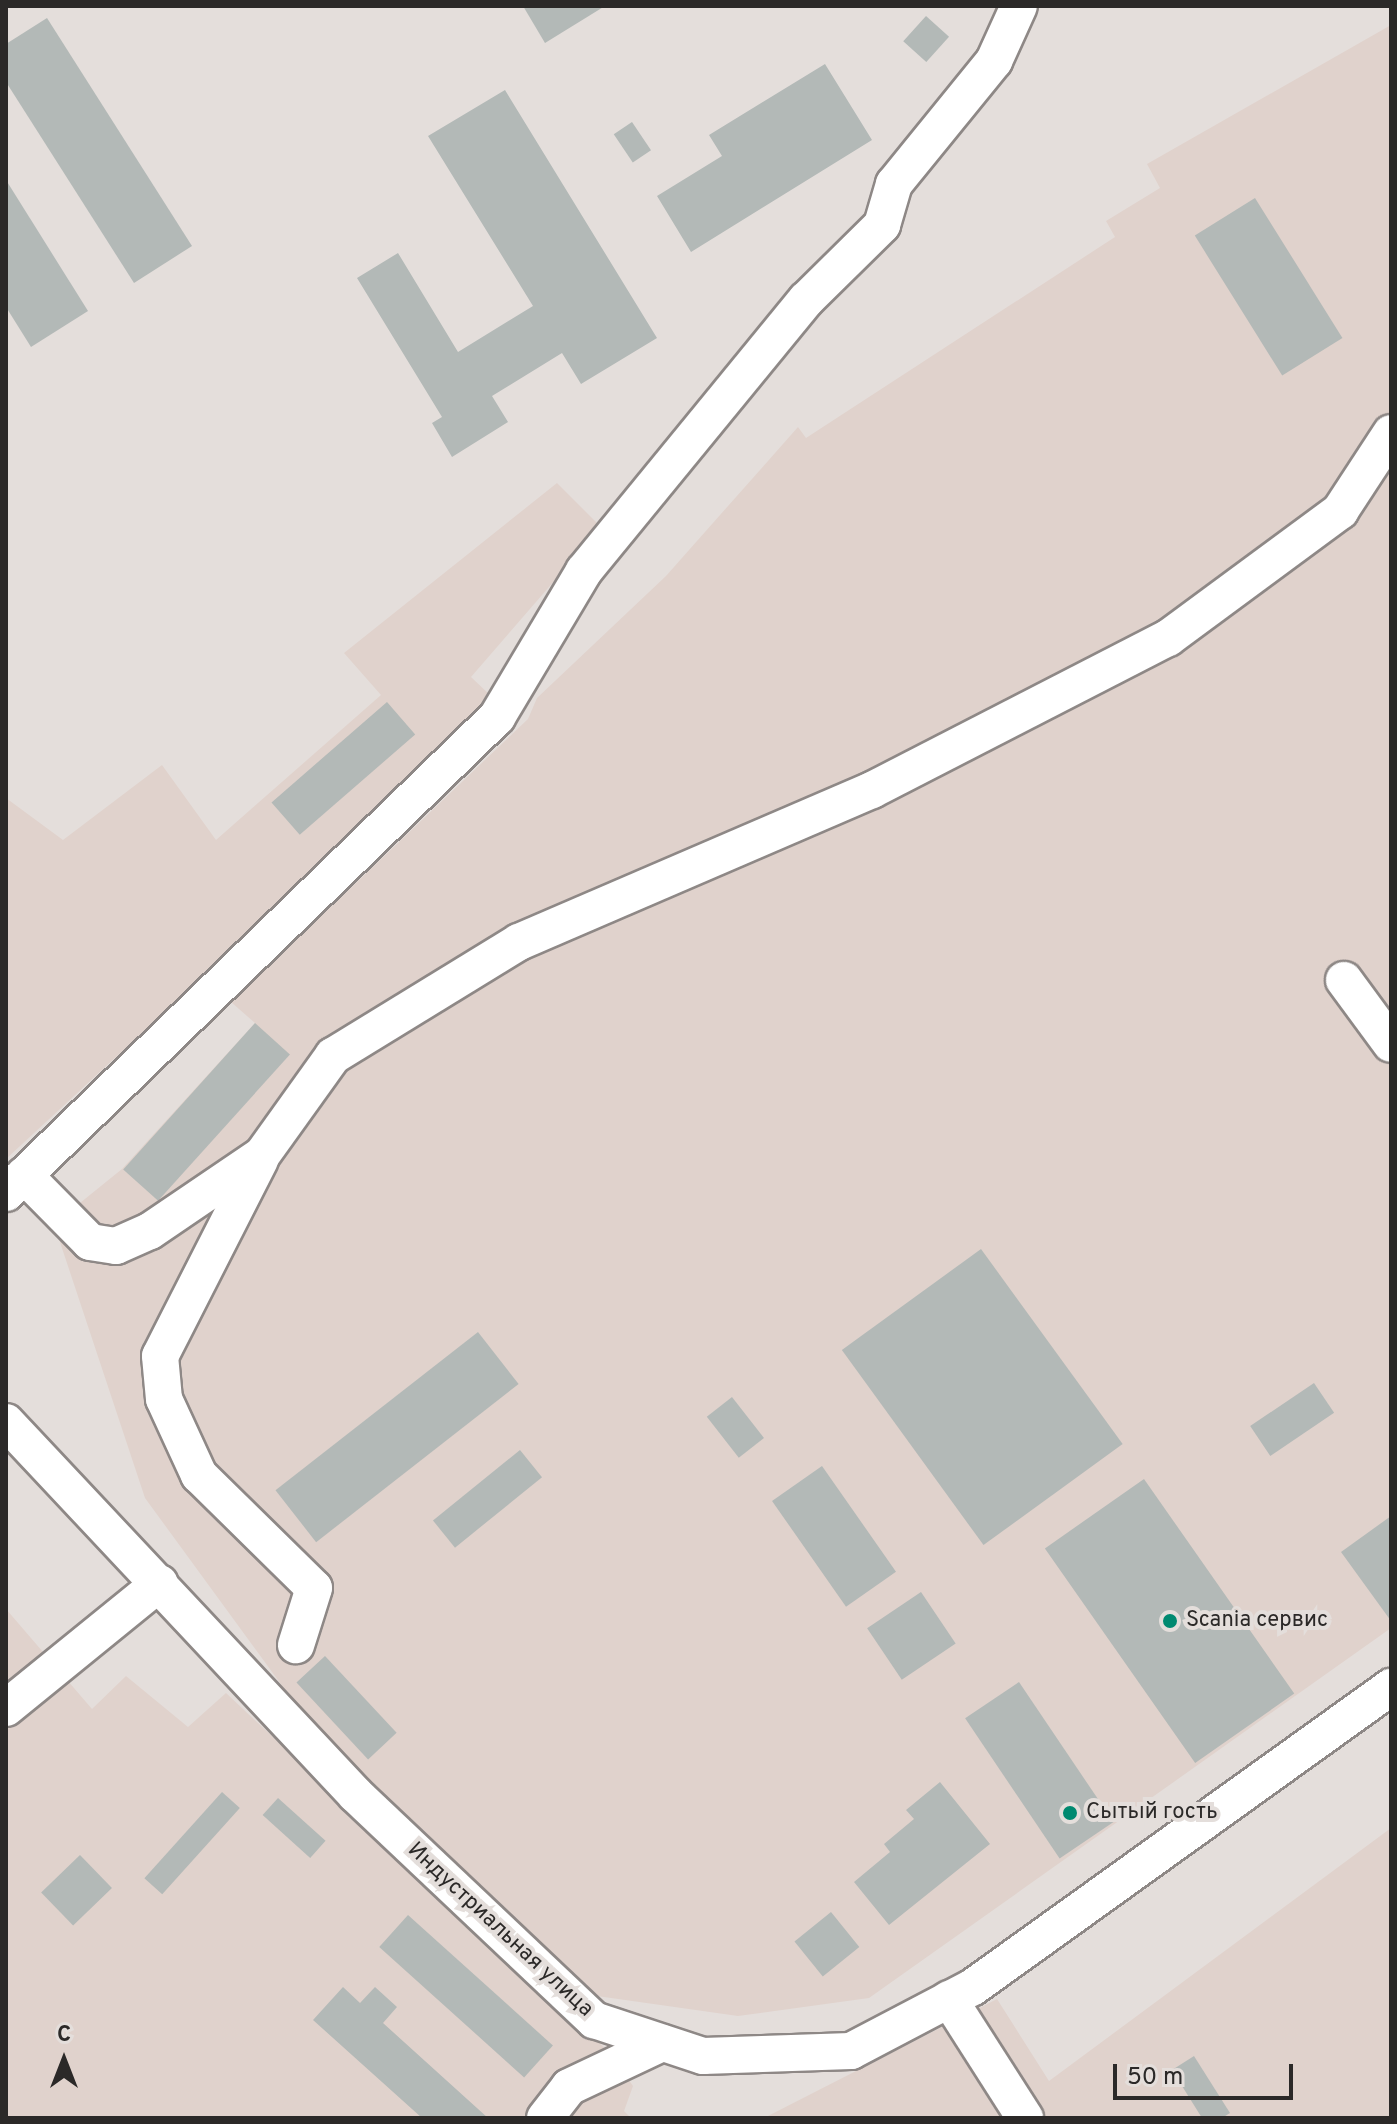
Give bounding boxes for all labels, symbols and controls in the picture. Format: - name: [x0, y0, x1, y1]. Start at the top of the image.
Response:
- place label: Scania сервис: [1186, 1608, 1328, 1634]
- marker: Scania сервис: [1161, 1612, 1179, 1630]
- place label: Сытый гость: [1086, 1800, 1218, 1826]
- marker: Сытый гость: [1061, 1804, 1079, 1822]
- street label: Индустриальная улица: [402, 1837, 598, 2023]
- north arrow: [24, 2020, 104, 2100]
- text: С: [57, 2022, 71, 2049]
- scale bar: [1117, 2048, 1297, 2098]
- text: 50 m: [1127, 2063, 1183, 2093]

